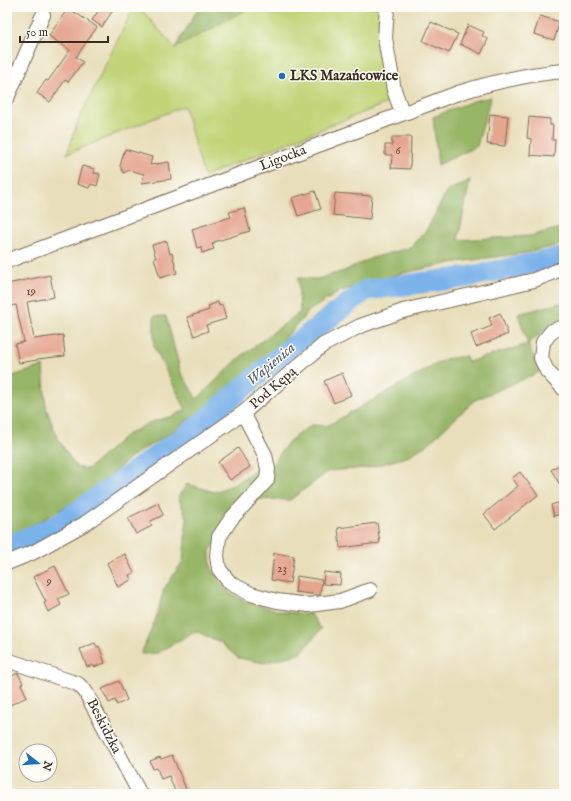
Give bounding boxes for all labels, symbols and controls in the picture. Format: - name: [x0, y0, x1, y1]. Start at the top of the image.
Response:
- scale bar: [20, 18, 108, 44]
- text: 50 m: [26, 25, 48, 40]
- place label: LKS Mazańcowice: [290, 67, 399, 85]
- marker: LKS Mazańcowice: [277, 71, 287, 81]
- street label: Ligocka: [257, 141, 310, 175]
- house number: 6: [395, 143, 401, 158]
- house number: 19: [26, 284, 36, 299]
- water label: Wapienica: [243, 338, 299, 390]
- street label: Pod Kępą: [246, 362, 301, 413]
- house number: 23: [277, 561, 287, 576]
- house number: 9: [45, 574, 52, 589]
- street label: Beskidzka: [83, 696, 126, 757]
- north arrow: [18, 743, 58, 783]
- text: N: [38, 758, 55, 773]

